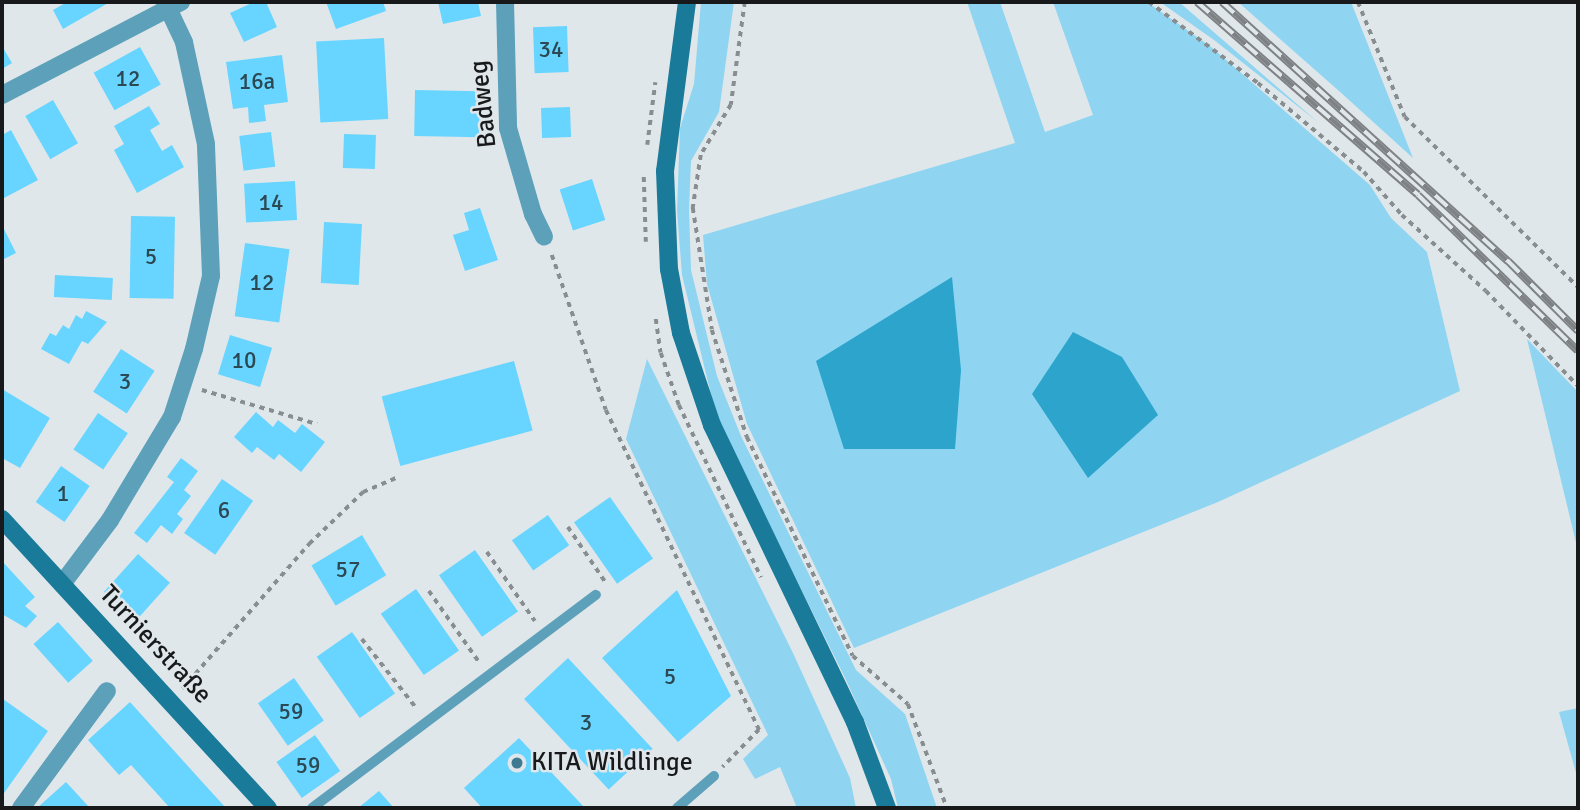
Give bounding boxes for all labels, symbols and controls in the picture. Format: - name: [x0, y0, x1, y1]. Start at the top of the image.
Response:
- house number: 34: [539, 36, 563, 64]
- street label: Badweg: [464, 59, 504, 149]
- house number: 12: [116, 65, 140, 93]
- house number: 16a: [239, 68, 275, 96]
- house number: 14: [259, 189, 283, 217]
- house number: 5: [145, 243, 157, 271]
- house number: 12: [250, 269, 274, 297]
- house number: 10: [232, 347, 256, 375]
- house number: 3: [119, 368, 131, 396]
- house number: 1: [57, 480, 69, 508]
- house number: 6: [218, 497, 230, 525]
- house number: 57: [336, 556, 360, 584]
- street label: Turnierstraße: [92, 579, 218, 711]
- house number: 5: [664, 663, 676, 691]
- house number: 59: [279, 698, 303, 726]
- house number: 3: [580, 709, 592, 737]
- place label: KITA Wildlinge: [531, 747, 693, 779]
- house number: 59: [296, 752, 320, 780]
- marker: KITA Wildlinge: [509, 755, 525, 771]

